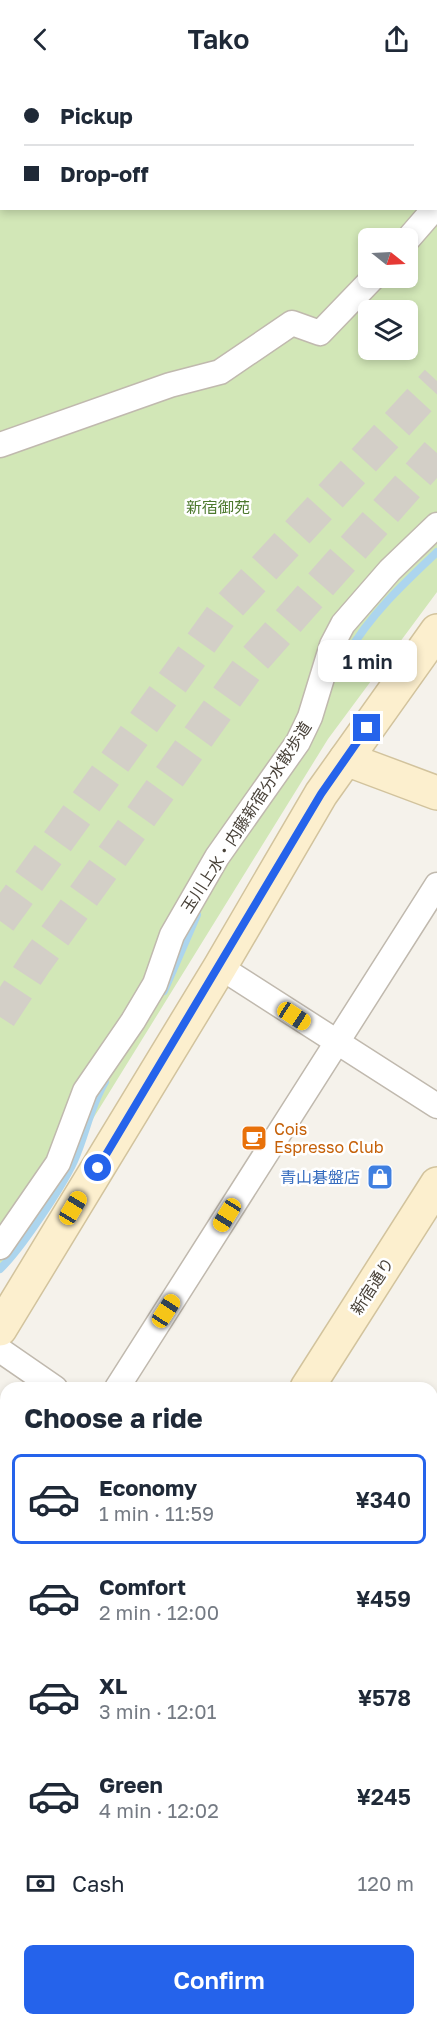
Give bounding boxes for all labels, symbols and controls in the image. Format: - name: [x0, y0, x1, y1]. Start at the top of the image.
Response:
- icon: back: [24, 23, 57, 56]
- text: Tako: [188, 23, 249, 55]
- icon: share: [380, 23, 413, 56]
- text: Pickup: [60, 102, 133, 129]
- text: Drop-off: [60, 160, 149, 187]
- north arrow: [358, 228, 418, 288]
- map controls: [358, 228, 418, 360]
- button: layers: [358, 300, 418, 360]
- park label: 新宿御苑: [186, 497, 250, 517]
- callout: 1 min: [318, 641, 416, 683]
- text: 1 min: [342, 649, 393, 673]
- route end: [353, 714, 380, 741]
- street label: 玉川上水・内藤新宿分水散歩道: [177, 718, 315, 916]
- car: [274, 999, 314, 1033]
- place label: Cois Espresso Club: [274, 1119, 384, 1157]
- cafe icon: Cois Espresso Club: [239, 1123, 269, 1153]
- route start: [84, 1154, 111, 1181]
- shop icon: 青山碁盤店: [365, 1162, 395, 1192]
- place label: 青山碁盤店: [280, 1167, 360, 1187]
- car: [56, 1188, 90, 1228]
- car: [210, 1195, 244, 1235]
- street label: 新宿通り: [346, 1254, 398, 1318]
- car: [149, 1291, 183, 1331]
- text: Choose a ride: [24, 1402, 203, 1434]
- icon: car: [27, 1472, 81, 1526]
- text: Economy: [99, 1474, 197, 1501]
- text: ¥340: [356, 1486, 411, 1513]
- text: 1 min · 11:59: [99, 1501, 214, 1525]
- icon: car: [27, 1571, 81, 1625]
- text: Comfort: [99, 1573, 186, 1600]
- text: ¥459: [356, 1585, 411, 1612]
- text: 2 min · 12:00: [99, 1600, 219, 1624]
- icon: car: [27, 1670, 81, 1724]
- text: XL: [99, 1672, 127, 1699]
- text: ¥578: [358, 1684, 411, 1711]
- text: 3 min · 12:01: [99, 1699, 216, 1723]
- icon: car: [27, 1769, 81, 1823]
- text: Green: [99, 1771, 163, 1798]
- text: ¥245: [357, 1783, 411, 1810]
- text: 4 min · 12:02: [99, 1798, 219, 1822]
- icon: cash: [24, 1867, 57, 1900]
- text: Cash: [72, 1870, 125, 1897]
- text: 120 m: [358, 1871, 414, 1895]
- button: Confirm: [24, 1945, 414, 2014]

